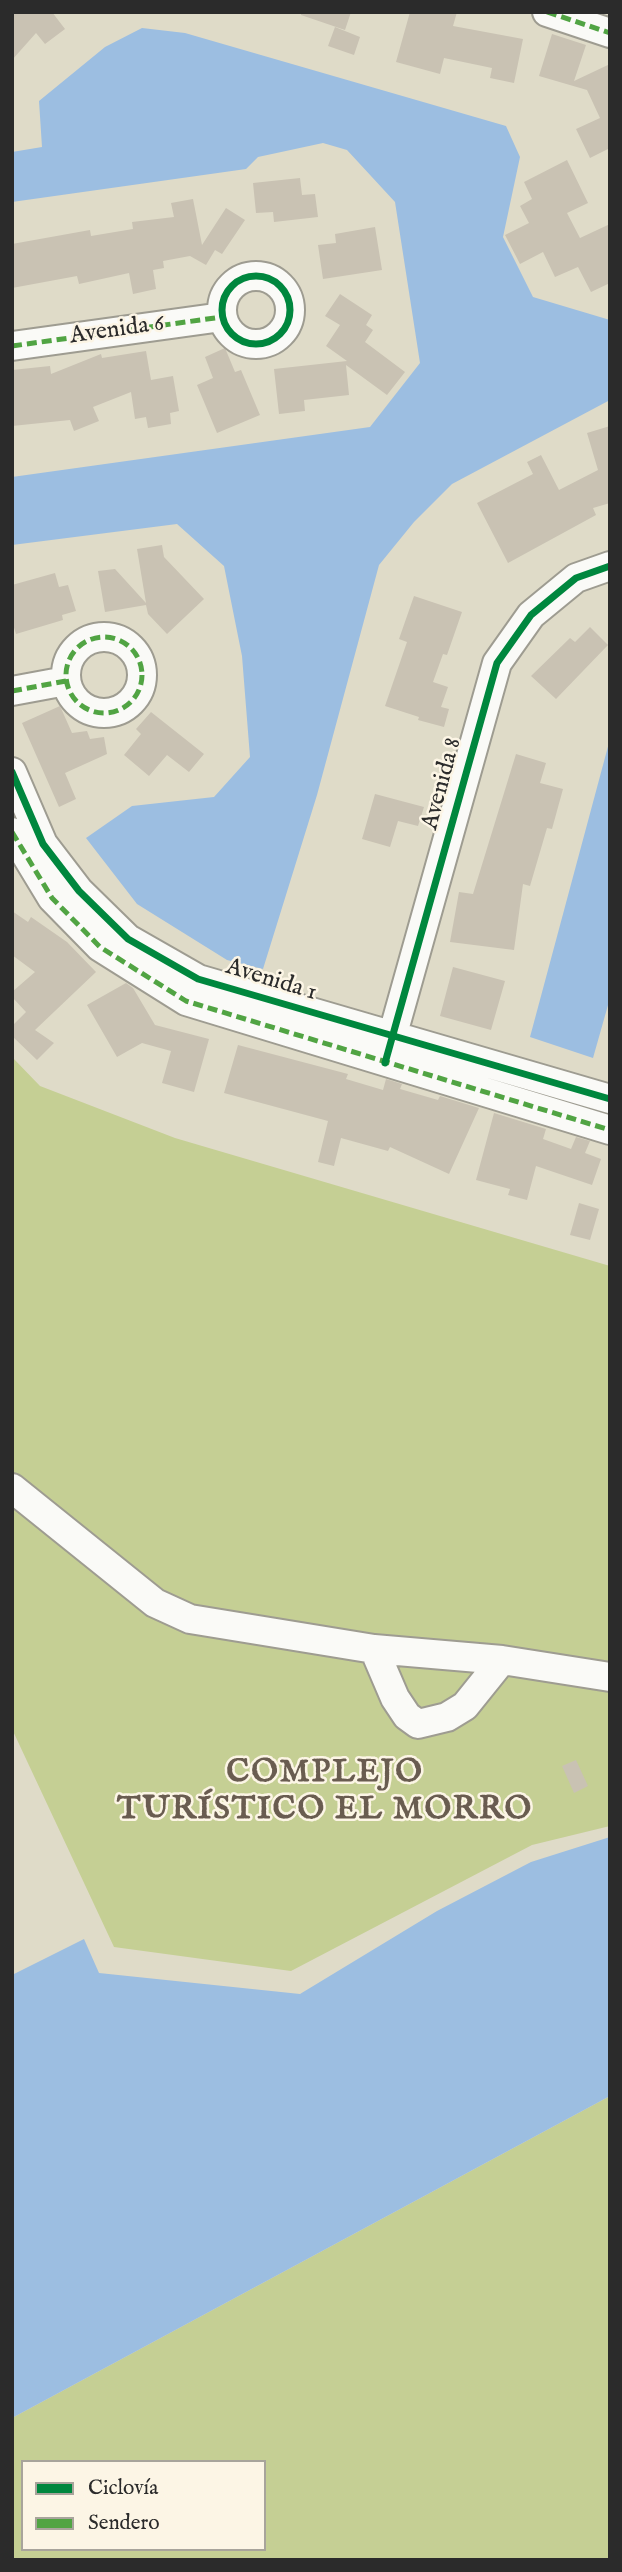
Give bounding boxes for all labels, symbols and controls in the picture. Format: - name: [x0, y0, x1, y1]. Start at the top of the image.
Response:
- street label: Avenida 6: [68, 310, 166, 352]
- street label: Avenida 8: [417, 735, 469, 833]
- street label: Avenida 1: [222, 954, 320, 1008]
- district label: COMPLEJO TURÍSTICO EL MORRO: [119, 1755, 531, 1830]
- legend: [21, 2460, 266, 2551]
- text: Ciclovía: [88, 2475, 158, 2502]
- text: Sendero: [88, 2510, 159, 2537]

